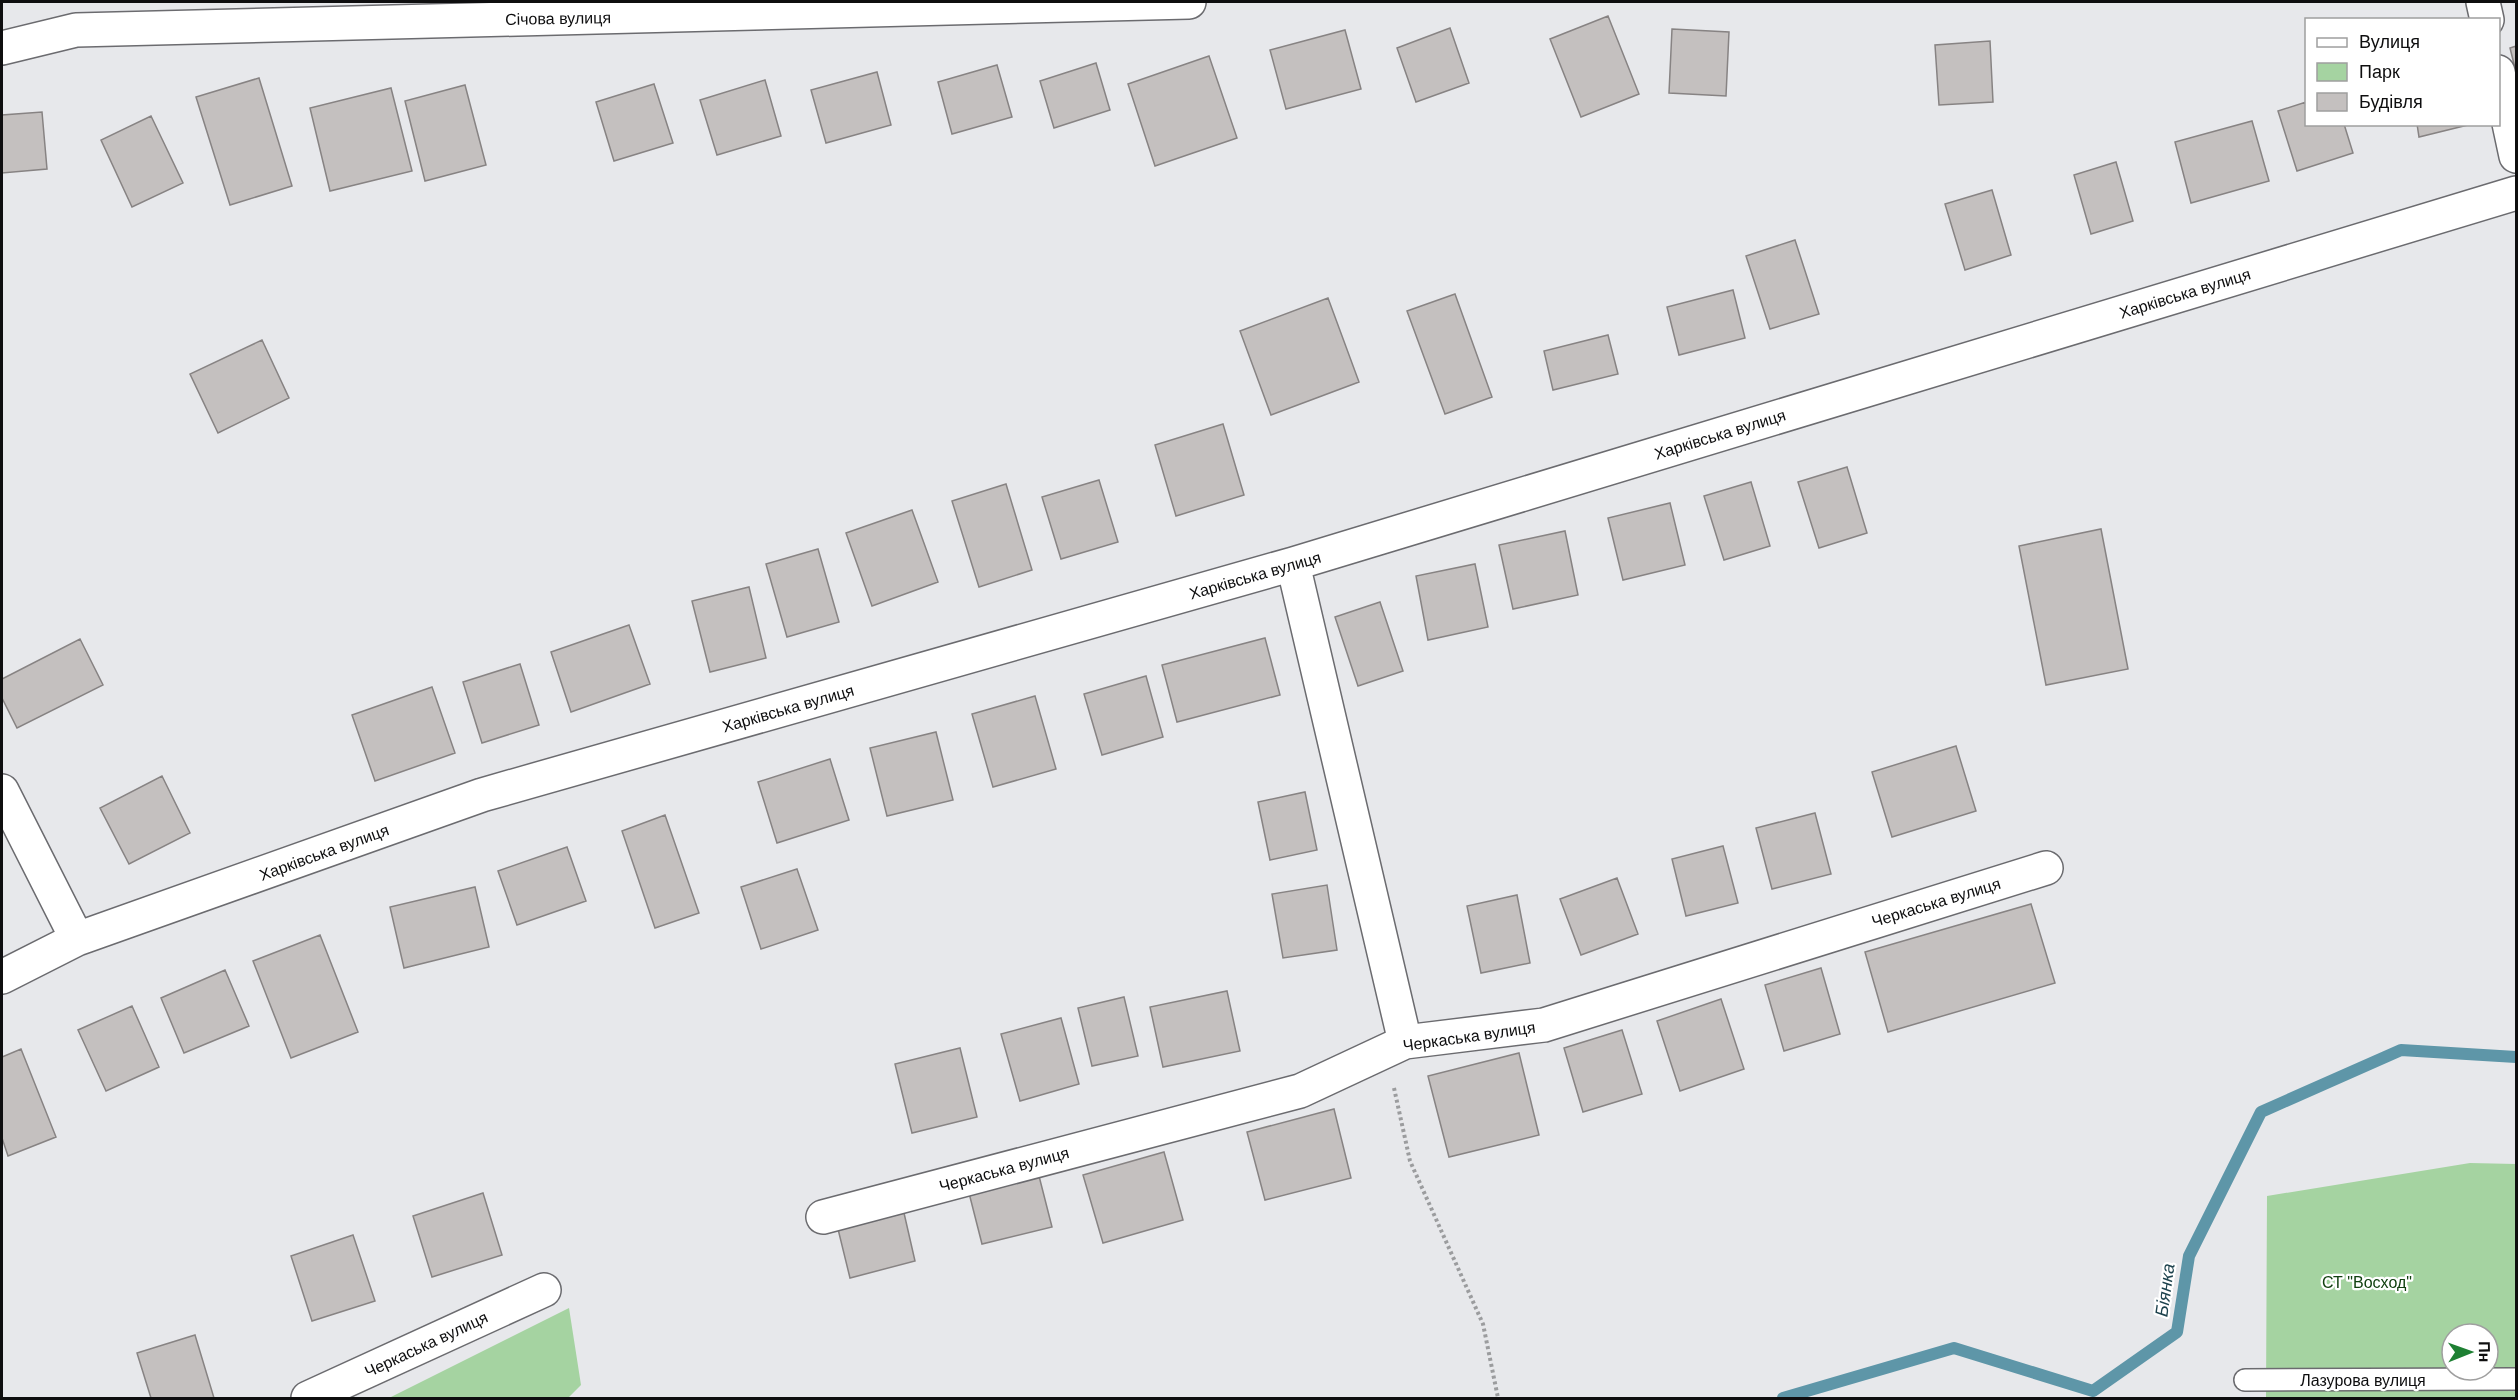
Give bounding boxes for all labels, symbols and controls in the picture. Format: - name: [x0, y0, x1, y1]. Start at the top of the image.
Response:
- street label: Січова вулиця: [505, 9, 611, 28]
- legend: [2305, 18, 2500, 126]
- text: Вулиця: [2359, 32, 2420, 52]
- text: Парк: [2359, 62, 2400, 82]
- text: Будівля: [2359, 92, 2423, 112]
- street label: Харківська вулиця: [2117, 265, 2253, 322]
- street label: Харківська вулиця: [1652, 406, 1788, 463]
- street label: Харківська вулиця: [1187, 549, 1323, 602]
- street label: Харківська вулиця: [720, 682, 856, 735]
- street label: Харківська вулиця: [257, 821, 391, 884]
- street label: Черкаська вулиця: [1870, 875, 2003, 930]
- street label: Черкаська вулиця: [1402, 1019, 1536, 1054]
- street label: Черкаська вулиця: [937, 1144, 1071, 1195]
- water label: Біянка: [2151, 1262, 2179, 1318]
- park label: СТ "Восход": [2322, 1274, 2412, 1291]
- street label: Черкаська вулиця: [362, 1309, 490, 1380]
- north arrow: [2440, 1322, 2500, 1382]
- text: Пн: [2476, 1341, 2493, 1362]
- street label: Лазурова вулиця: [2300, 1372, 2426, 1389]

